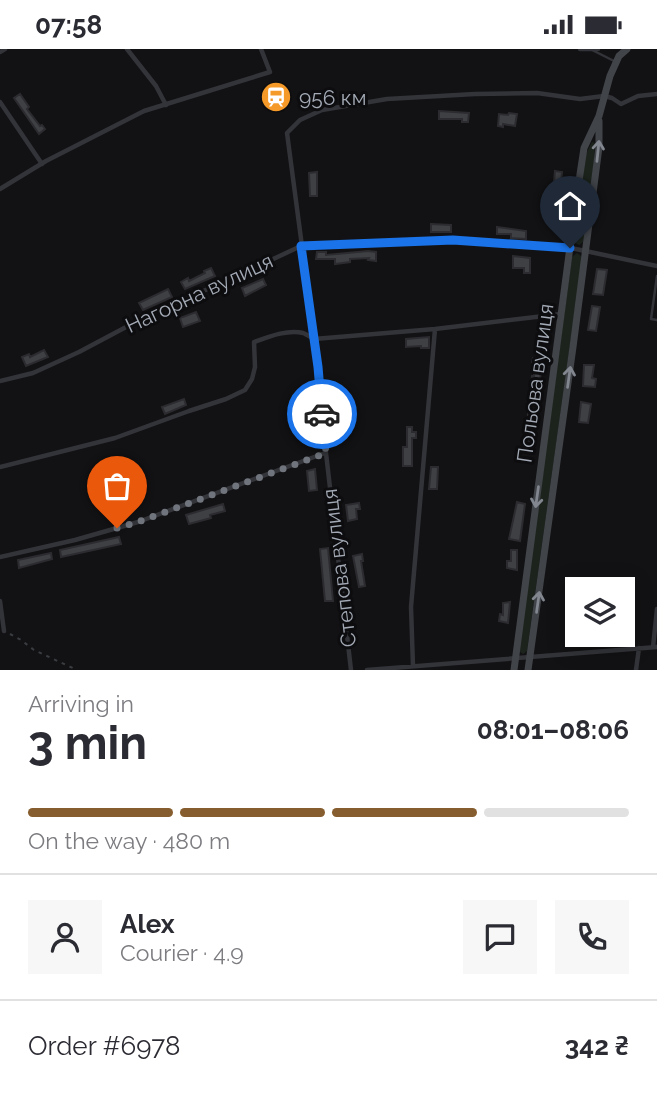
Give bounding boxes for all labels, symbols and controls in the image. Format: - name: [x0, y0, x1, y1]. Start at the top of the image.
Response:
- text: 07:58: [35, 10, 102, 40]
- station icon: 956 км: [259, 80, 293, 114]
- place label: 956 км: [299, 85, 366, 110]
- one-way arrow: [592, 141, 605, 163]
- pin: [540, 176, 600, 248]
- icon: home: [551, 187, 589, 225]
- street label: Нагорна вулиця: [121, 248, 277, 338]
- street label: Польова вулиця: [511, 302, 559, 464]
- one-way arrow: [563, 366, 576, 389]
- courier: [287, 379, 357, 449]
- icon: car: [303, 395, 341, 433]
- pin: [87, 456, 147, 528]
- icon: bag: [98, 467, 136, 505]
- one-way arrow: [530, 485, 543, 507]
- street label: Степова вулиця: [317, 487, 361, 649]
- map controls: [565, 577, 635, 647]
- button: layers: [565, 577, 635, 647]
- one-way arrow: [531, 592, 544, 614]
- text: Arriving in: [28, 690, 134, 717]
- text: 08:01–08:06: [477, 715, 629, 745]
- text: 3 min: [28, 716, 147, 770]
- text: On the way · 480 m: [28, 827, 230, 854]
- button: person: [28, 900, 102, 974]
- button: chat: [463, 900, 537, 974]
- button: phone: [555, 900, 629, 974]
- text: Alex: [120, 909, 175, 939]
- text: Courier · 4.9: [120, 939, 244, 966]
- text: Order #6978: [28, 1031, 181, 1061]
- text: 342 ₴: [565, 1031, 629, 1061]

